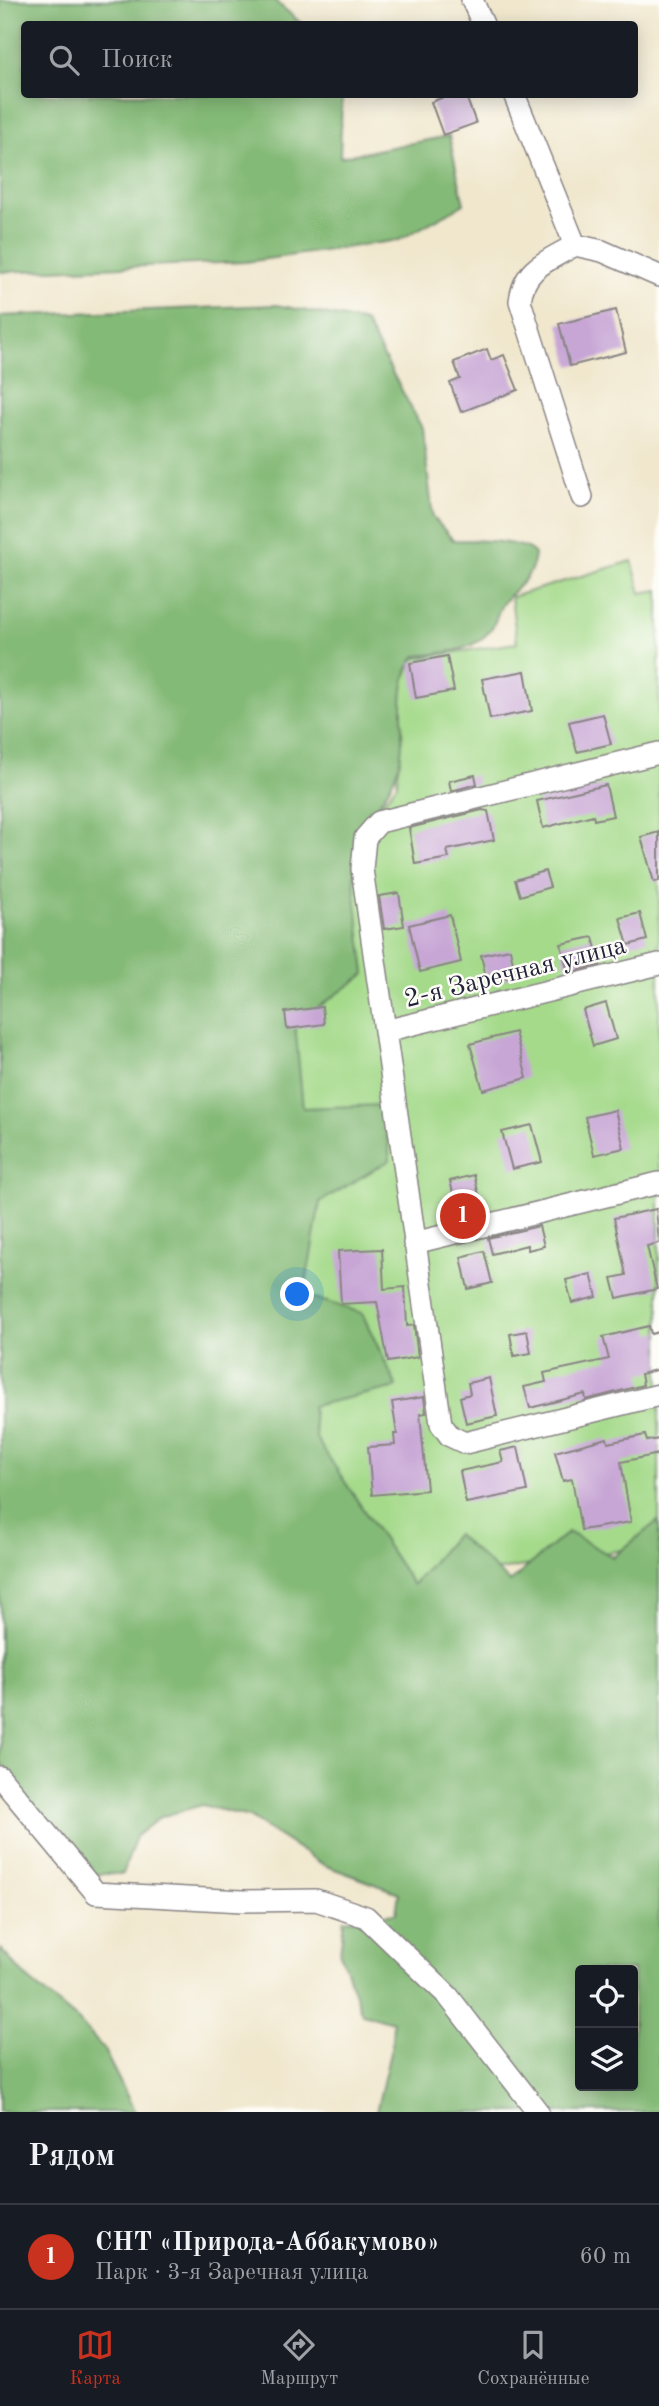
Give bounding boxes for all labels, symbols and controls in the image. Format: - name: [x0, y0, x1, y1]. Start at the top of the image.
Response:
- search box: [21, 21, 638, 98]
- icon: search: [45, 41, 83, 79]
- text: Поиск: [101, 47, 173, 73]
- street label: 2-я Заречная улица: [402, 933, 629, 1013]
- pin: 1: [440, 1190, 486, 1242]
- your location: [280, 1277, 314, 1311]
- map controls: [575, 1965, 638, 2091]
- button: locate: [575, 1965, 638, 2028]
- button: layers: [575, 2028, 638, 2091]
- text: Рядом: [28, 2142, 115, 2172]
- text: СНТ «Природа-Аббакумово»: [95, 2230, 439, 2256]
- text: 1: [44, 2245, 58, 2268]
- text: 60 m: [580, 2245, 631, 2268]
- text: Парк · 3-я Заречная улица: [95, 2261, 368, 2284]
- tab: Карта: [70, 2326, 121, 2391]
- tab: Маршрут: [260, 2326, 338, 2391]
- tab: Сохранённые: [477, 2326, 589, 2391]

